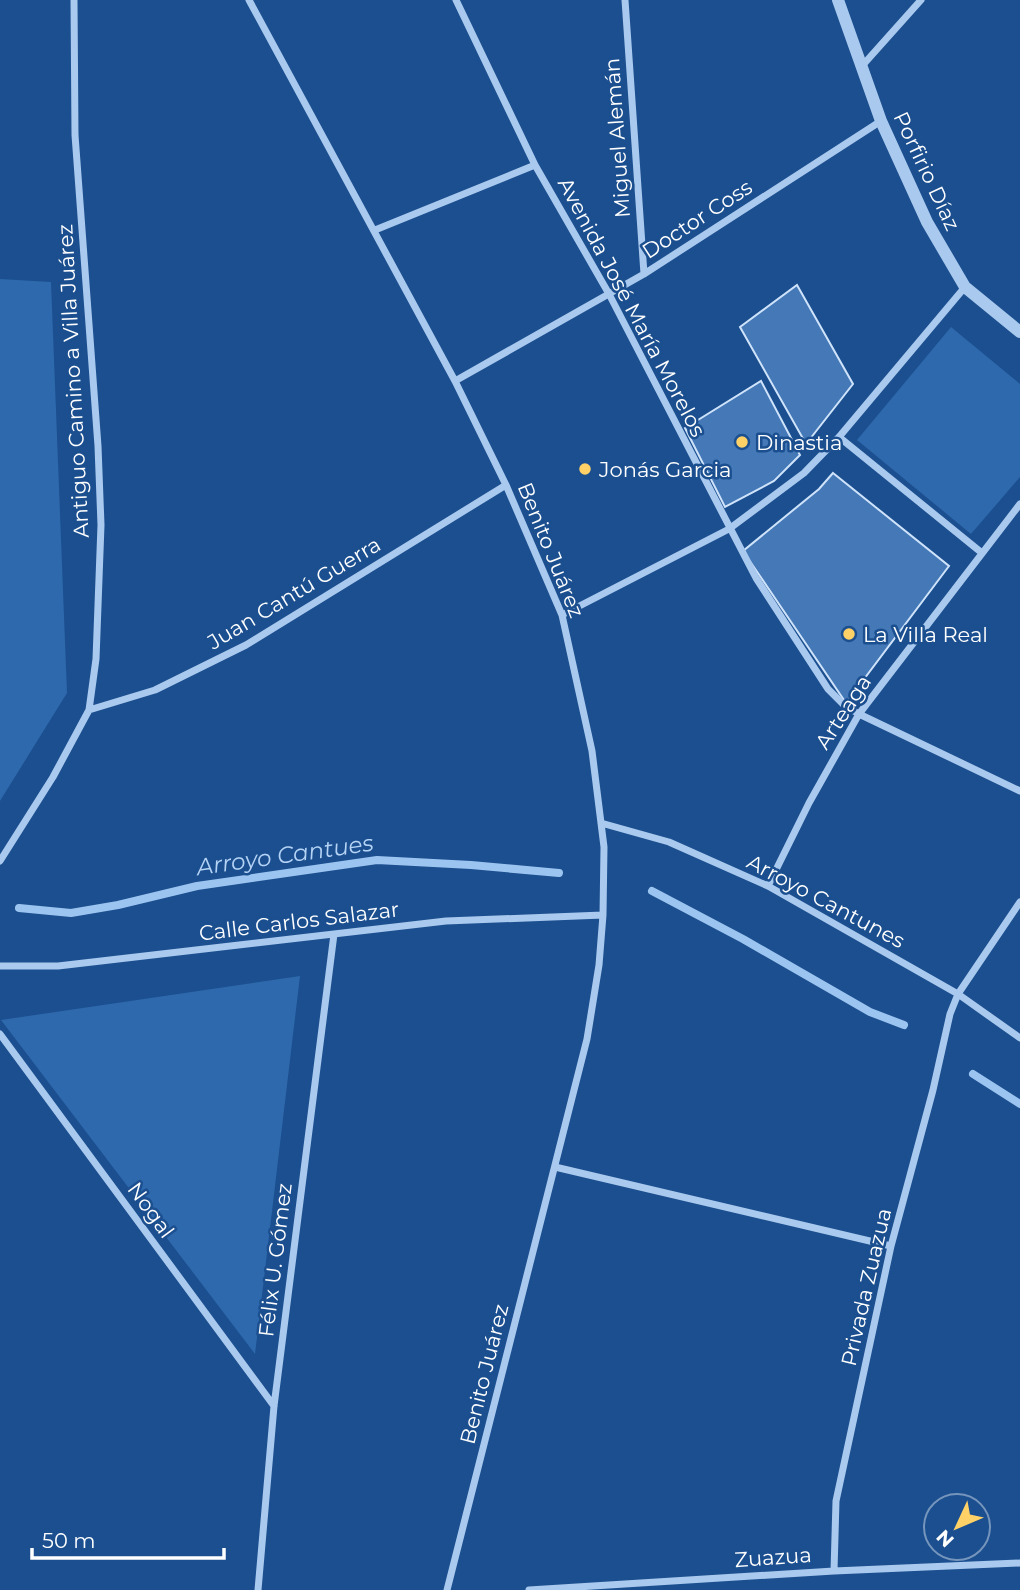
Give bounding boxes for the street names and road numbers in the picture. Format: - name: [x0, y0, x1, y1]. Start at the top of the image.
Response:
- street label: Miguel Alemán: [599, 57, 635, 219]
- street label: Porfirio Díaz: [889, 108, 965, 234]
- street label: Avenida José María Morelos: [553, 173, 711, 441]
- street label: Doctor Coss: [637, 174, 757, 264]
- street label: Antiguo Camino a Villa Juárez: [52, 224, 94, 538]
- street label: Benito Juárez: [513, 479, 589, 621]
- street label: Juan Cantú Guerra: [202, 531, 385, 655]
- street label: Arteaga: [810, 670, 876, 754]
- street label: Arroyo Cantunes: [743, 849, 909, 953]
- street label: Calle Carlos Salazar: [198, 896, 400, 946]
- street label: Nogal: [122, 1177, 180, 1243]
- street label: Félix U. Gómez: [253, 1182, 297, 1338]
- street label: Privada Zuazua: [836, 1206, 896, 1368]
- street label: Benito Juárez: [455, 1301, 513, 1447]
- street label: Zuazua: [734, 1542, 812, 1572]

